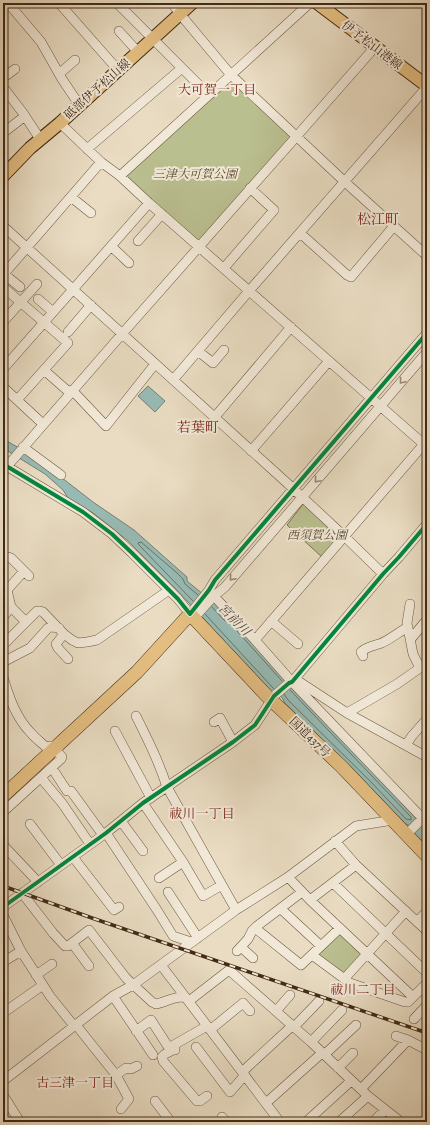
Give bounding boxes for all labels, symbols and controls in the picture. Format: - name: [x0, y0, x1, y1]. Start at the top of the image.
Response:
- street label: 伊予松山港線: [338, 17, 406, 73]
- street label: 砥部伊予松山線: [60, 55, 134, 123]
- district label: 大可賀一丁目: [178, 81, 256, 98]
- park label: 三津大可賀公園: [153, 166, 239, 182]
- district label: 松江町: [357, 210, 399, 229]
- one-way arrow: [399, 377, 406, 384]
- district label: 若葉町: [177, 418, 219, 437]
- one-way arrow: [314, 475, 321, 482]
- park label: 西須賀公園: [287, 527, 349, 543]
- one-way arrow: [229, 574, 236, 581]
- water label: 宮前川: [215, 600, 256, 641]
- street label: 国道437号: [286, 713, 334, 761]
- district label: 祓川一丁目: [169, 805, 235, 822]
- district label: 祓川二丁目: [330, 981, 396, 998]
- district label: 古三津一丁目: [36, 1074, 114, 1091]

